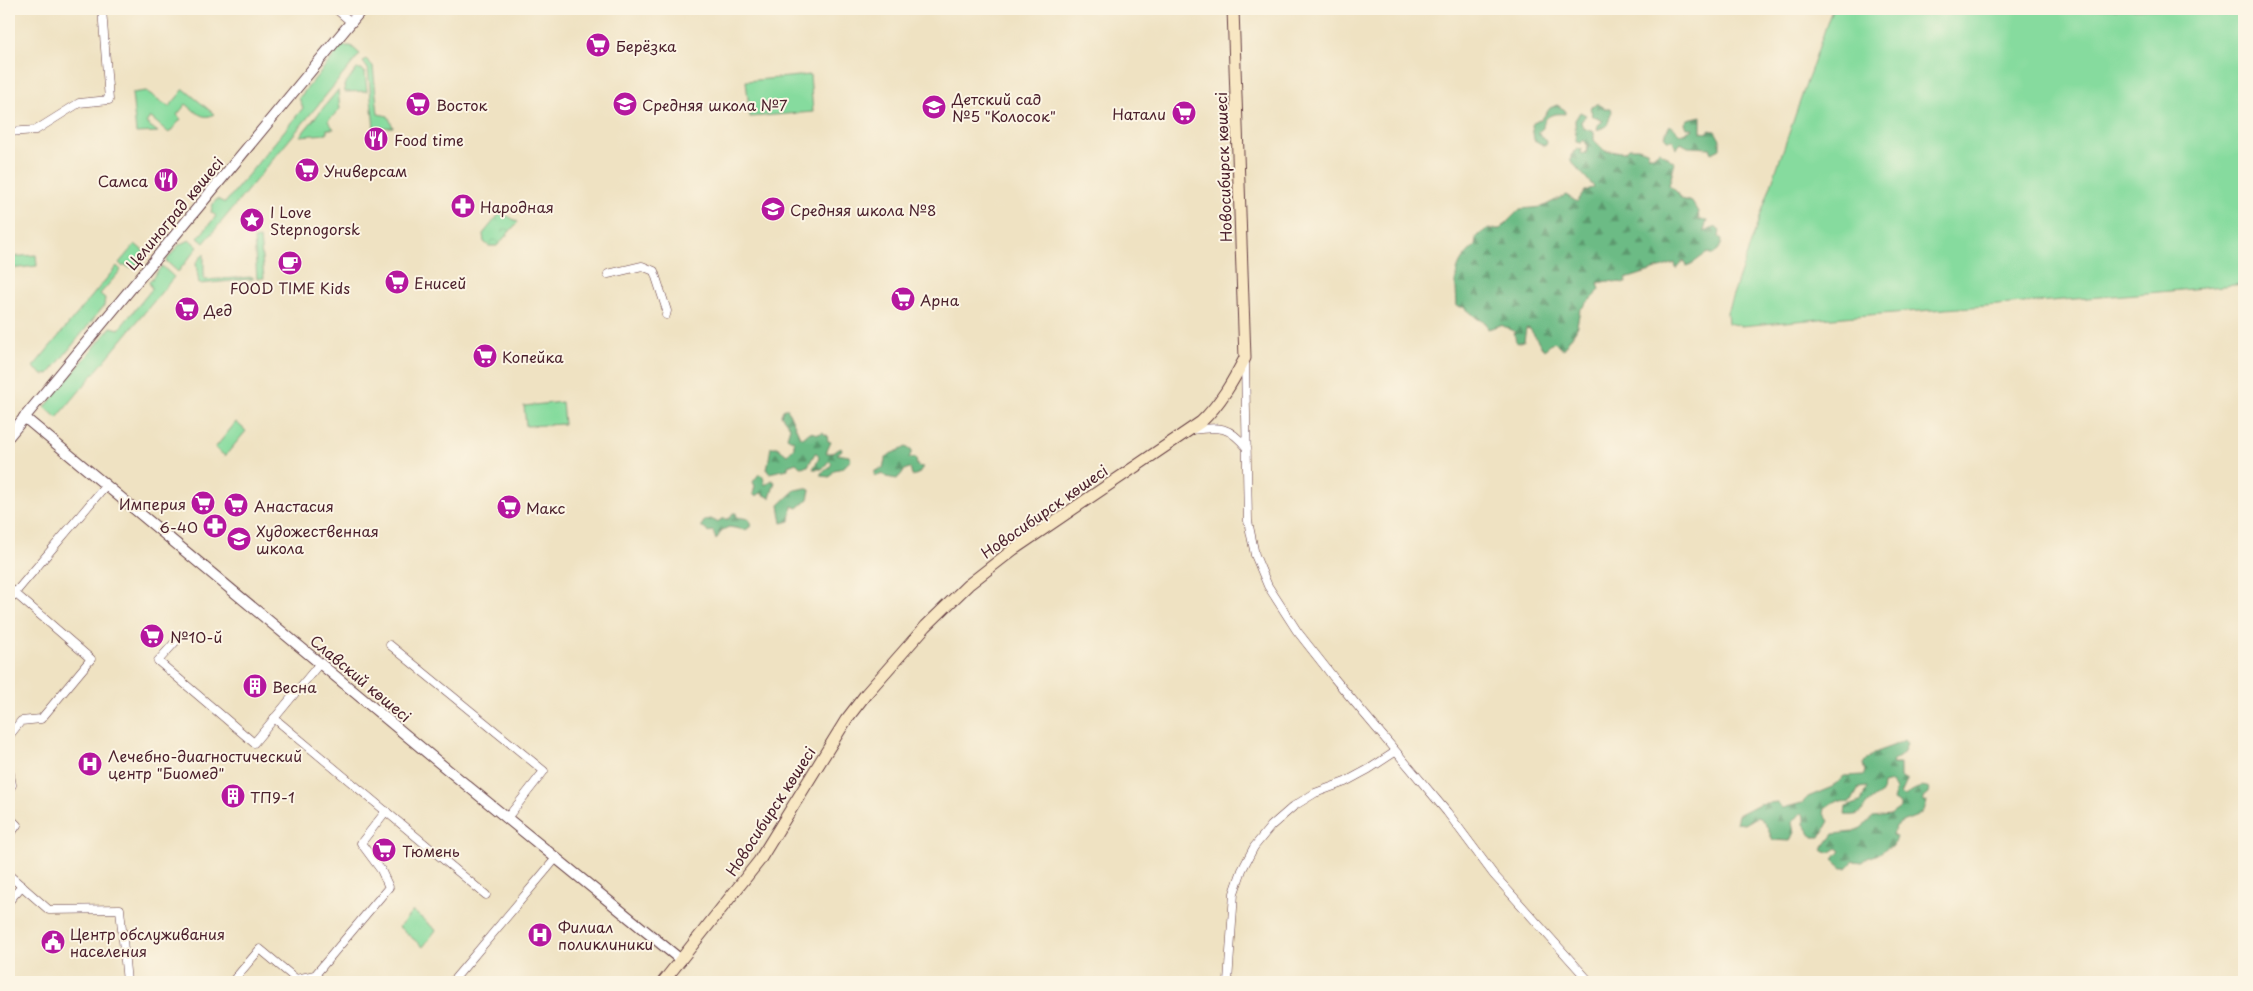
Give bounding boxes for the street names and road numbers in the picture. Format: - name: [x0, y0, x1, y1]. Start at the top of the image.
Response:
- street label: Новосибирск көшесі: [1209, 91, 1237, 243]
- street label: Целиноград көшесі: [120, 151, 228, 275]
- street label: Новосибирск көшесі: [976, 458, 1112, 564]
- street label: Славский көшесі: [305, 629, 417, 727]
- street label: Новосибирск көшесі: [719, 742, 821, 880]

